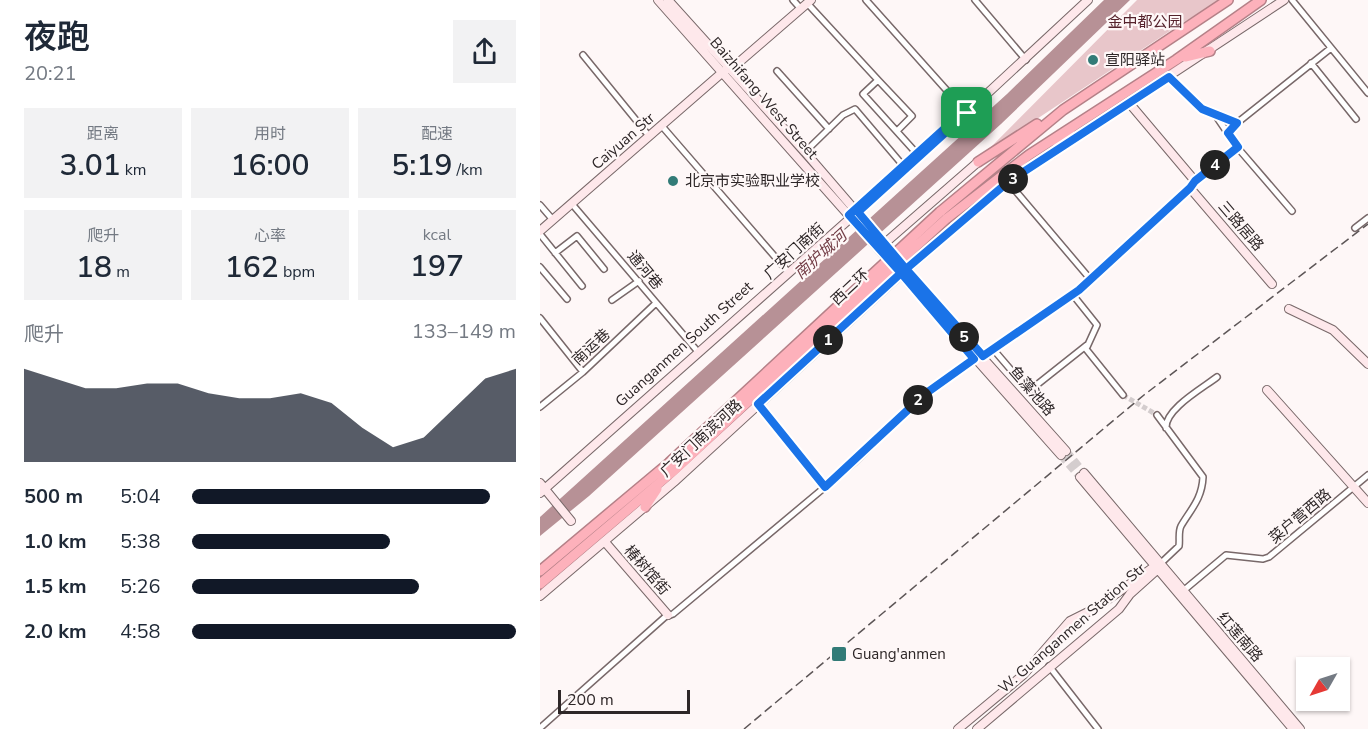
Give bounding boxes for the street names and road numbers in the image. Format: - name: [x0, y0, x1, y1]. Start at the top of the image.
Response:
- street label: Baizhifang West Street: [705, 33, 823, 164]
- street label: Caiyuan Str: [587, 108, 659, 174]
- street label: 三路居路: [1214, 197, 1268, 255]
- street label: 广安门南街: [759, 218, 829, 284]
- street label: 通河巷: [623, 246, 667, 294]
- street label: 西二环: [827, 264, 873, 310]
- street label: Guanganmen South Street: [611, 276, 758, 411]
- street label: 南运巷: [568, 324, 614, 370]
- street label: 鱼藻池路: [1005, 362, 1059, 420]
- street label: 广安门南滨河路: [656, 395, 746, 481]
- street label: 菜户营西路: [1265, 484, 1335, 548]
- street label: 椿树馆街: [620, 541, 674, 599]
- street label: W. Guanganmen Station Str: [994, 558, 1150, 698]
- street label: 红莲南路: [1213, 608, 1267, 666]

